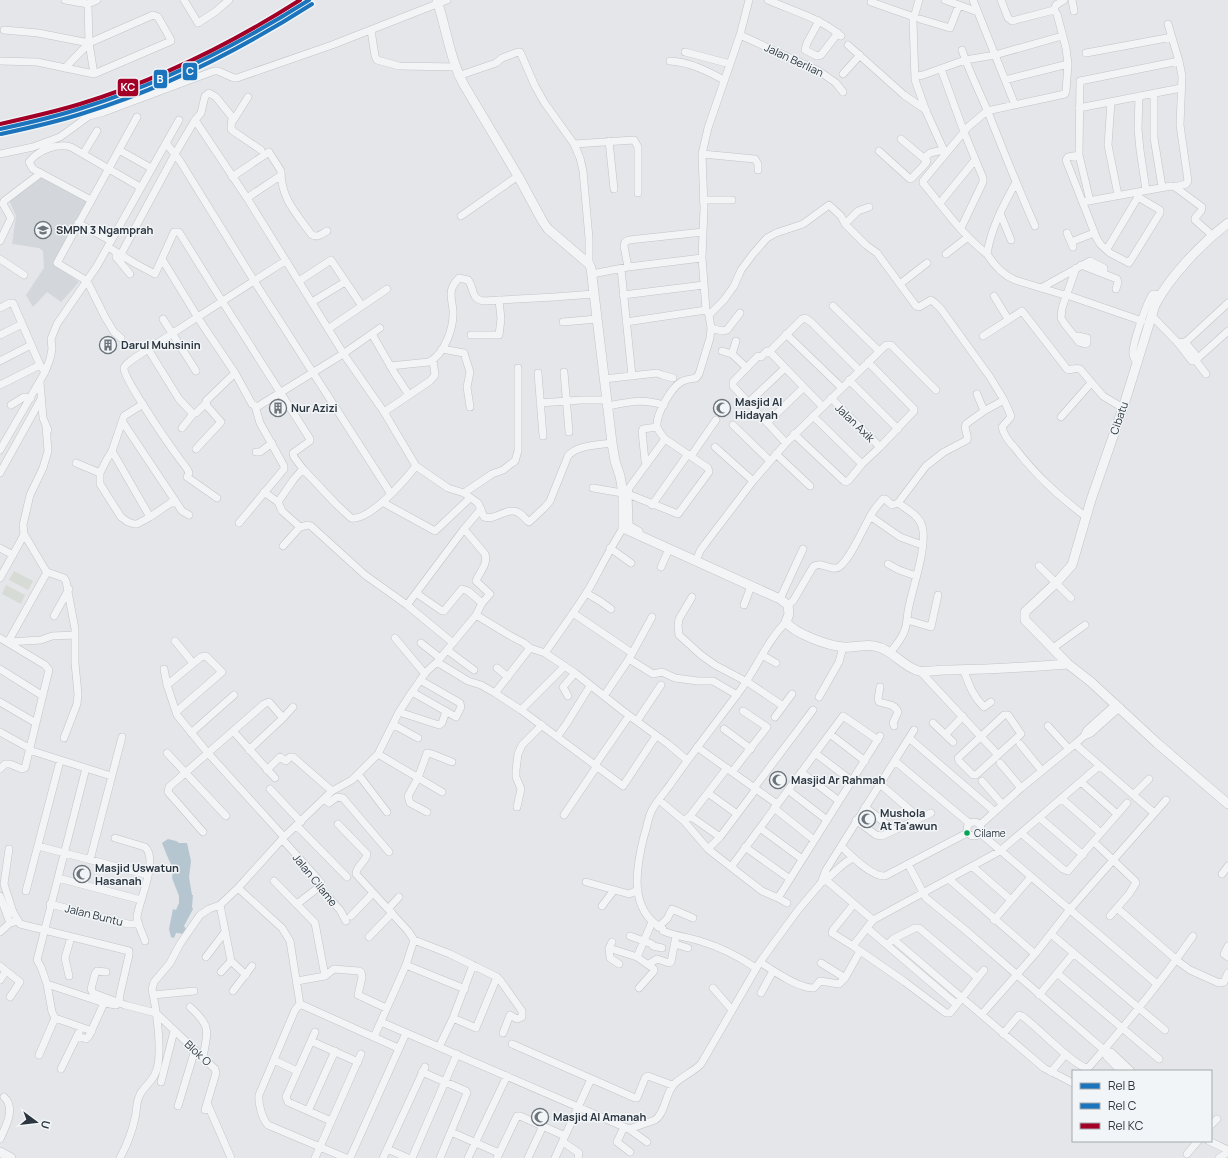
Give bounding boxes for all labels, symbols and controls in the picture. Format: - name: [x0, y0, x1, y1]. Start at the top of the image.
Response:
- street label: Jalan Berlian: [762, 39, 826, 80]
- line badge: C: [182, 62, 198, 81]
- text: C: [186, 63, 194, 78]
- line badge: B: [153, 69, 168, 89]
- text: B: [157, 71, 164, 86]
- line badge: KC: [117, 78, 139, 97]
- text: KC: [121, 79, 135, 94]
- school or university icon: SMPN 3 Ngamprah: [33, 220, 53, 240]
- place label: SMPN 3 Ngamprah: [56, 222, 154, 237]
- building icon: Darul Muhsinin: [98, 335, 118, 355]
- place label: Darul Muhsinin: [121, 337, 201, 352]
- place label: Masjid Al Hidayah: [735, 394, 782, 422]
- building icon: Nur Azizi: [268, 398, 288, 418]
- mosque icon: Masjid Al Hidayah: [712, 398, 732, 418]
- street label: Cibatu: [1106, 399, 1131, 436]
- place label: Nur Azizi: [291, 400, 338, 415]
- street label: Jalan Axik: [832, 400, 879, 446]
- mosque icon: Masjid Ar Rahmah: [768, 770, 788, 790]
- place label: Masjid Ar Rahmah: [791, 772, 886, 787]
- place label: Mushola At Ta'awun: [880, 805, 937, 833]
- mosque icon: Mushola At Ta'awun: [857, 809, 877, 829]
- place label: Cilame: [974, 826, 1006, 840]
- marker: Cilame: [962, 828, 972, 838]
- street label: Jalan Cilame: [290, 850, 342, 910]
- place label: Masjid Uswatun Hasanah: [95, 860, 179, 888]
- mosque icon: Masjid Uswatun Hasanah: [72, 864, 92, 884]
- street label: Jalan Buntu: [64, 900, 125, 929]
- street label: Blok O: [182, 1036, 215, 1069]
- legend: [1072, 1070, 1212, 1142]
- text: Rel B: [1108, 1077, 1135, 1094]
- text: Rel C: [1108, 1097, 1137, 1114]
- north arrow: [16, 1102, 56, 1142]
- mosque icon: Masjid Al Amanah: [530, 1107, 550, 1127]
- place label: Masjid Al Amanah: [553, 1109, 646, 1124]
- text: Rel KC: [1108, 1117, 1144, 1134]
- text: U: [38, 1119, 54, 1131]

